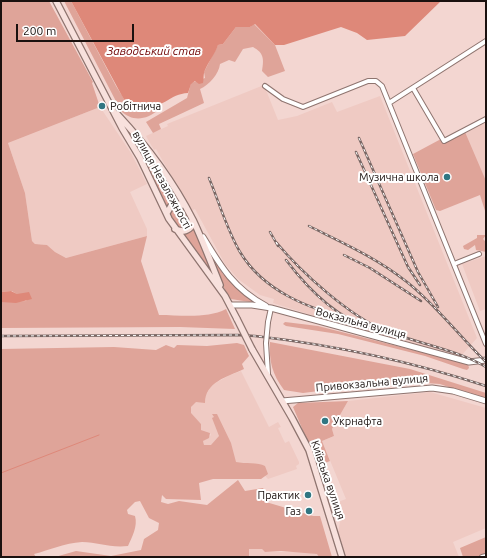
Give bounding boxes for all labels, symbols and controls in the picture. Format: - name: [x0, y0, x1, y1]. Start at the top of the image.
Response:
- scale bar: [18, 16, 136, 42]
- text: 200 m: [23, 24, 56, 37]
- water label: Заводський став: [107, 44, 201, 58]
- place label: Робітнича: [110, 99, 161, 113]
- marker: Робітнича: [97, 101, 107, 111]
- street label: вулиця Незалежності: [130, 129, 194, 231]
- place label: Музична школа: [359, 170, 439, 184]
- marker: Музична школа: [442, 172, 452, 182]
- street label: Вокзальна вулиця: [314, 305, 408, 341]
- street label: Привокзальна вулиця: [315, 372, 429, 394]
- place label: Укрнафта: [333, 414, 382, 428]
- marker: Укрнафта: [320, 416, 330, 426]
- street label: Київська вулиця: [308, 439, 348, 521]
- place label: Практик: [258, 488, 300, 502]
- marker: Практик: [303, 490, 313, 500]
- place label: Газ: [286, 504, 301, 518]
- marker: Газ: [304, 506, 314, 516]

